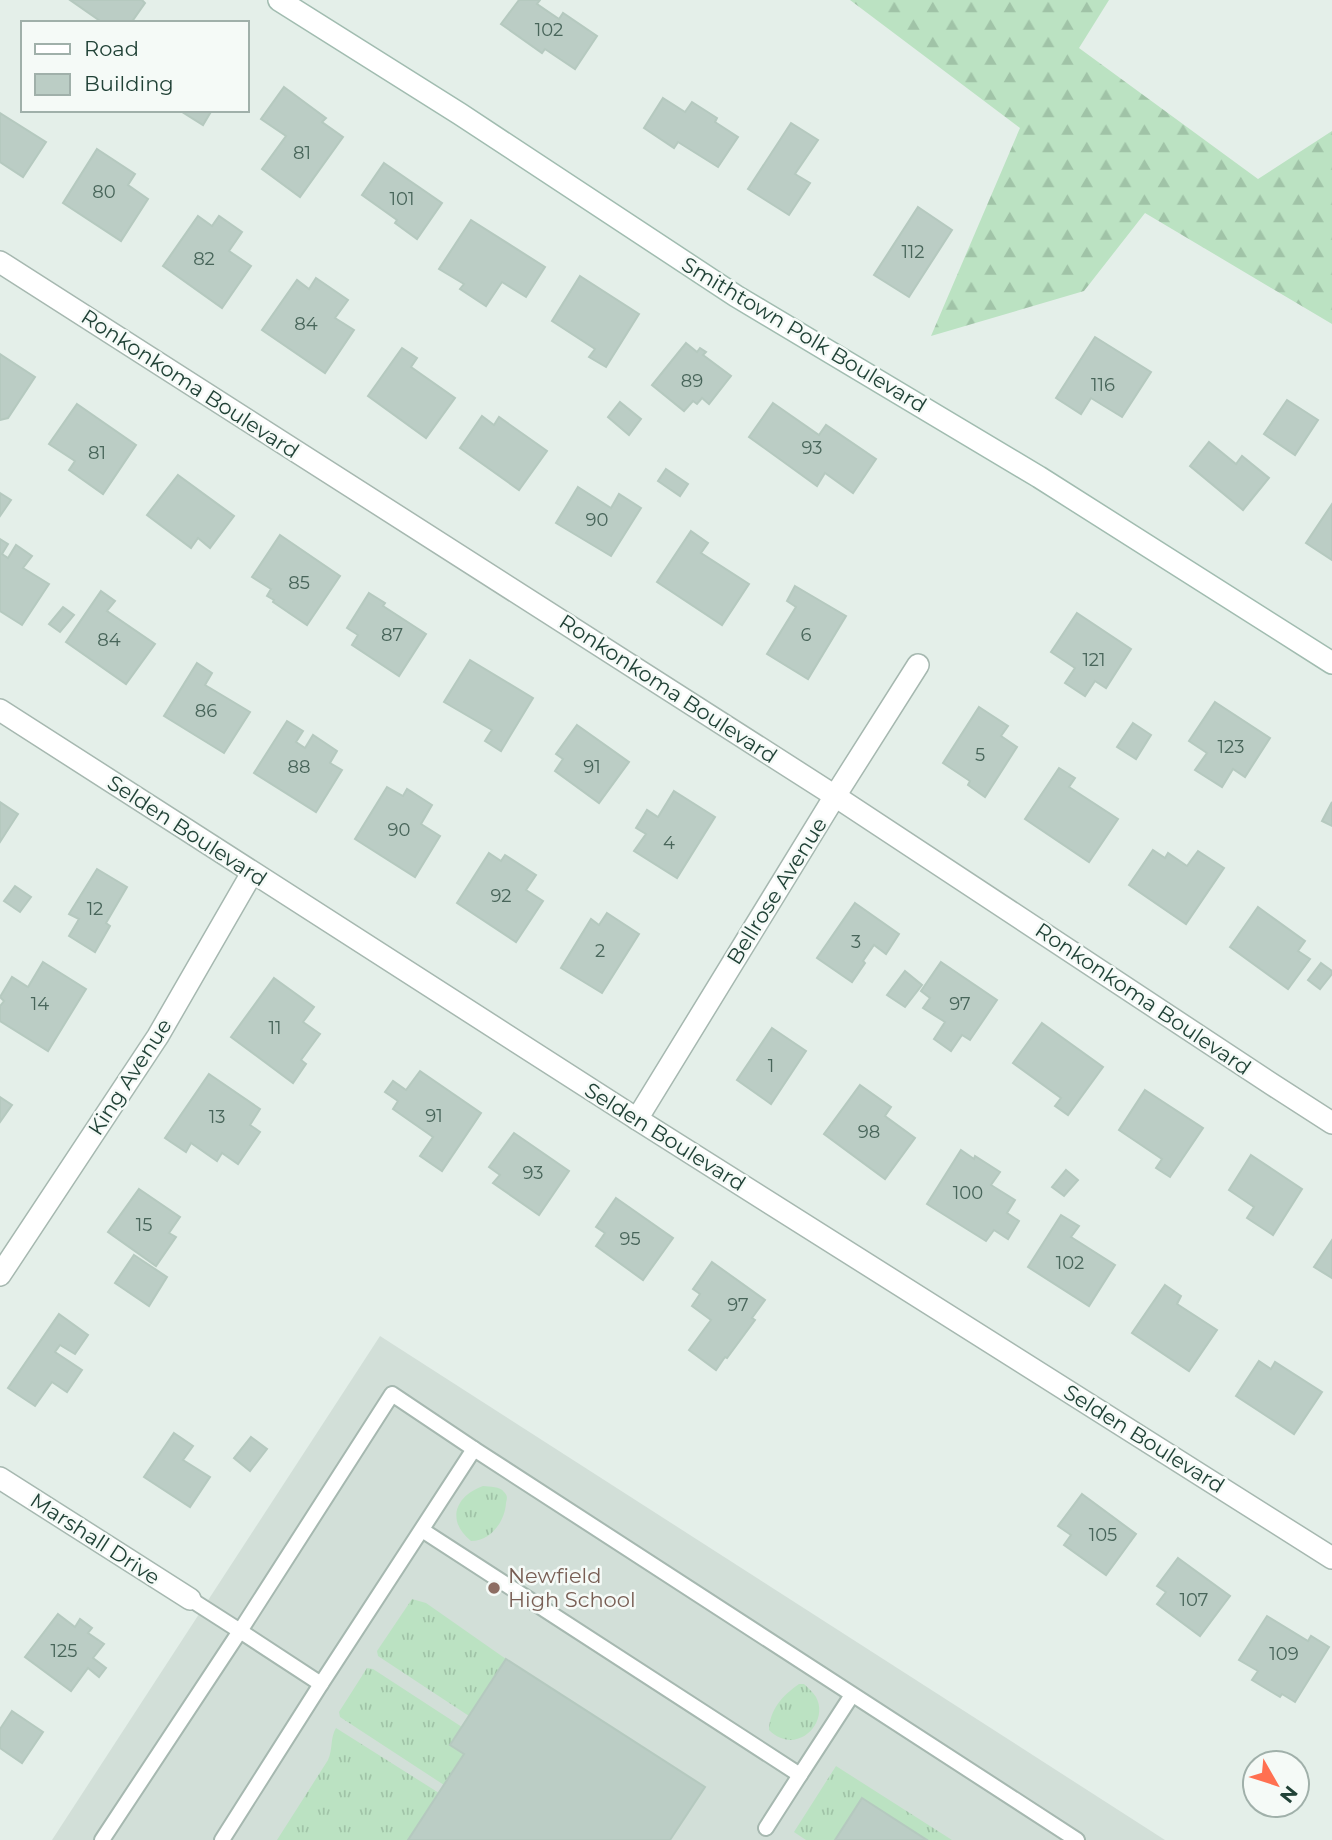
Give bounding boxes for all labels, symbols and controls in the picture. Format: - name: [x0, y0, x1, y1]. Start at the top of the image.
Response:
- house number: 102: [535, 19, 563, 41]
- legend: [21, 21, 248, 112]
- text: Road: [84, 36, 139, 61]
- text: Building: [84, 71, 174, 96]
- house number: 81: [293, 142, 311, 164]
- house number: 80: [92, 181, 116, 203]
- house number: 101: [390, 188, 414, 210]
- house number: 112: [901, 241, 925, 263]
- house number: 82: [193, 248, 215, 270]
- street label: Smithtown Polk Boulevard: [677, 251, 931, 418]
- street label: Ronkonkoma Boulevard: [77, 304, 304, 463]
- house number: 84: [294, 313, 318, 335]
- house number: 89: [681, 370, 703, 392]
- house number: 116: [1091, 374, 1115, 396]
- house number: 93: [802, 437, 822, 459]
- house number: 81: [88, 442, 106, 464]
- house number: 90: [586, 509, 608, 531]
- house number: 85: [288, 572, 310, 594]
- street label: Ronkonkoma Boulevard: [555, 609, 782, 768]
- house number: 87: [381, 624, 403, 646]
- house number: 6: [801, 624, 812, 646]
- house number: 84: [97, 629, 121, 651]
- house number: 121: [1082, 649, 1106, 671]
- house number: 86: [195, 700, 217, 722]
- house number: 123: [1218, 736, 1244, 758]
- house number: 5: [975, 744, 985, 766]
- house number: 88: [288, 756, 310, 778]
- house number: 91: [583, 756, 601, 778]
- street label: Selden Boulevard: [103, 770, 272, 891]
- street label: Bellrose Avenue: [721, 813, 832, 969]
- house number: 90: [388, 819, 410, 841]
- house number: 4: [663, 832, 675, 854]
- house number: 92: [490, 885, 512, 907]
- house number: 12: [87, 898, 103, 920]
- street label: Ronkonkoma Boulevard: [1031, 917, 1256, 1080]
- house number: 3: [851, 931, 861, 953]
- house number: 2: [595, 940, 605, 962]
- house number: 14: [31, 993, 49, 1015]
- house number: 97: [949, 993, 971, 1015]
- street label: King Avenue: [83, 1014, 177, 1140]
- house number: 11: [269, 1017, 282, 1039]
- house number: 1: [768, 1055, 774, 1077]
- street label: Selden Boulevard: [580, 1077, 750, 1196]
- house number: 91: [425, 1105, 443, 1127]
- house number: 13: [209, 1106, 225, 1128]
- house number: 98: [858, 1121, 880, 1143]
- house number: 93: [523, 1162, 543, 1184]
- house number: 100: [953, 1182, 983, 1204]
- house number: 15: [136, 1214, 152, 1236]
- house number: 95: [619, 1228, 641, 1250]
- house number: 102: [1056, 1252, 1084, 1274]
- house number: 97: [727, 1294, 749, 1316]
- street label: Selden Boulevard: [1059, 1379, 1229, 1498]
- street label: Marshall Drive: [26, 1487, 165, 1590]
- house number: 105: [1089, 1524, 1117, 1546]
- place label: Newfield High School: [508, 1563, 636, 1612]
- marker: Newfield High School: [486, 1580, 502, 1596]
- house number: 107: [1180, 1589, 1208, 1611]
- house number: 125: [51, 1640, 77, 1662]
- house number: 109: [1269, 1643, 1299, 1665]
- north arrow: [1241, 1749, 1311, 1819]
- text: N: [1275, 1781, 1303, 1808]

